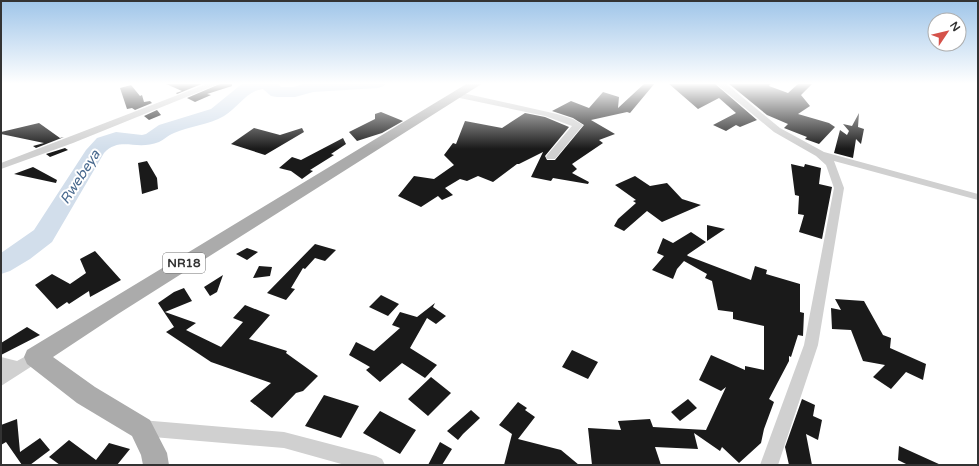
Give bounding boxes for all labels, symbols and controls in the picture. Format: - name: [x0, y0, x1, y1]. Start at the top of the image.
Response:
- north arrow: [927, 12, 967, 52]
- text: N: [947, 19, 963, 34]
- water label: Rwebeya: [56, 146, 104, 207]
- road number: NR18: [163, 253, 205, 273]

